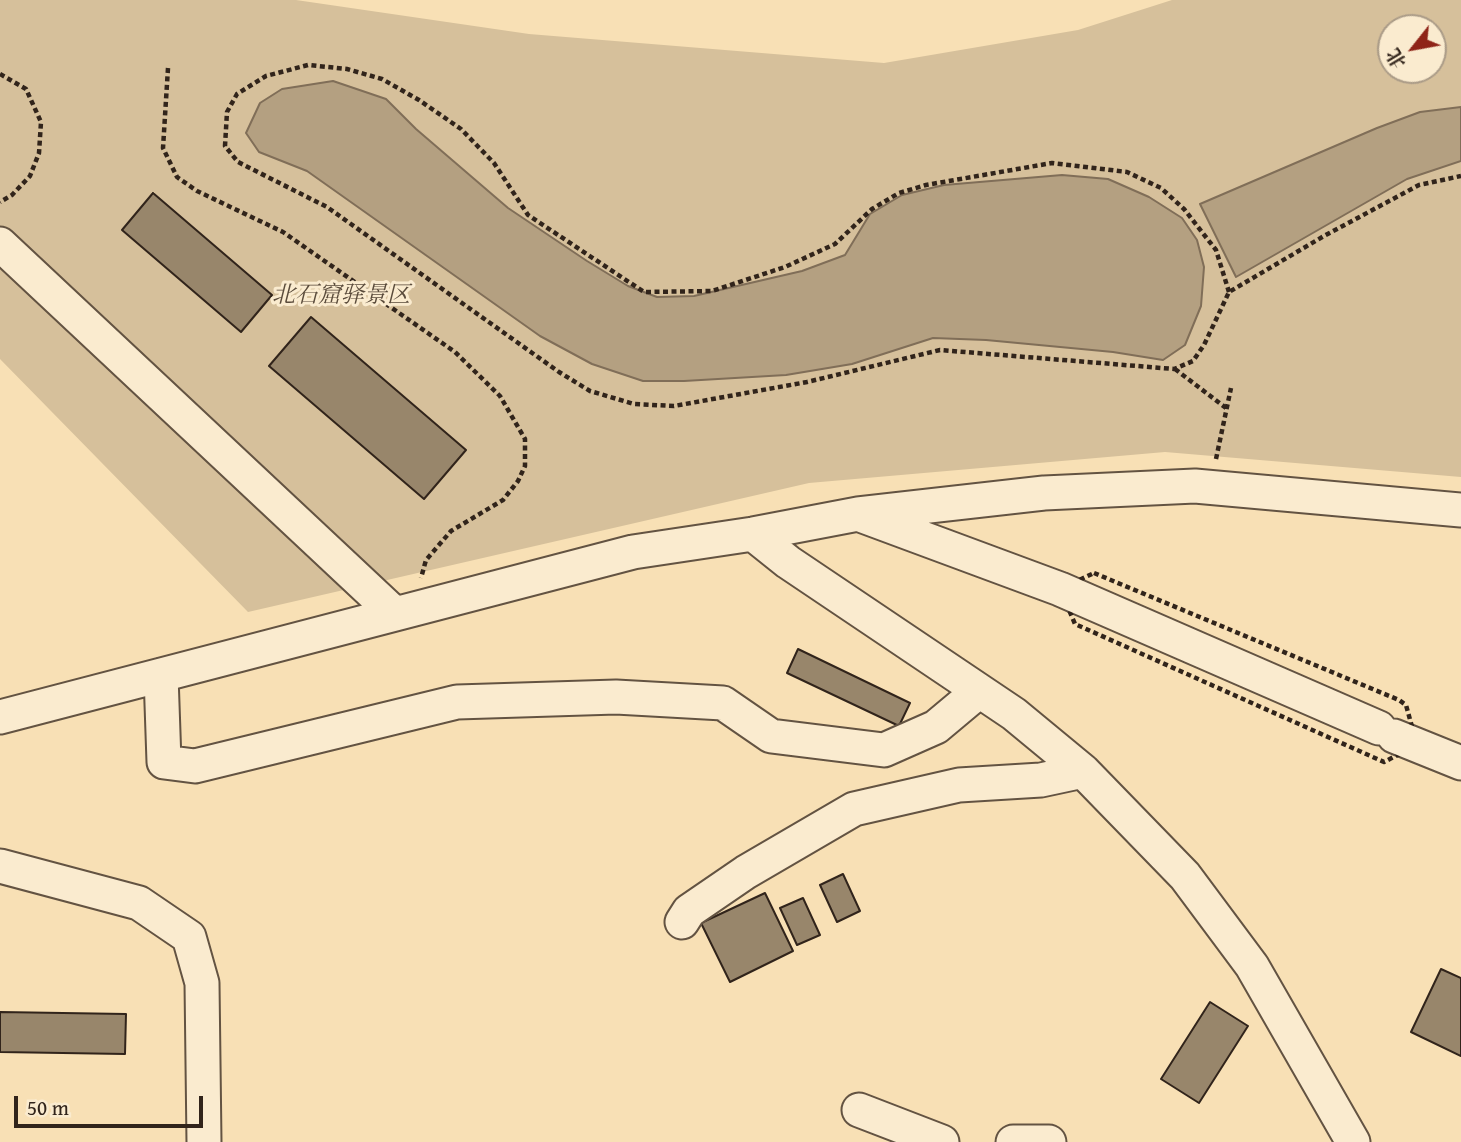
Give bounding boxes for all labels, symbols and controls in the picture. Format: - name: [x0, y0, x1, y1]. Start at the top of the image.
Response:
- north arrow: [1377, 14, 1447, 84]
- text: 北: [1379, 43, 1413, 74]
- park label: 北石窟驿景区: [272, 282, 410, 310]
- scale bar: [18, 1082, 206, 1126]
- text: 50 m: [27, 1092, 69, 1123]

